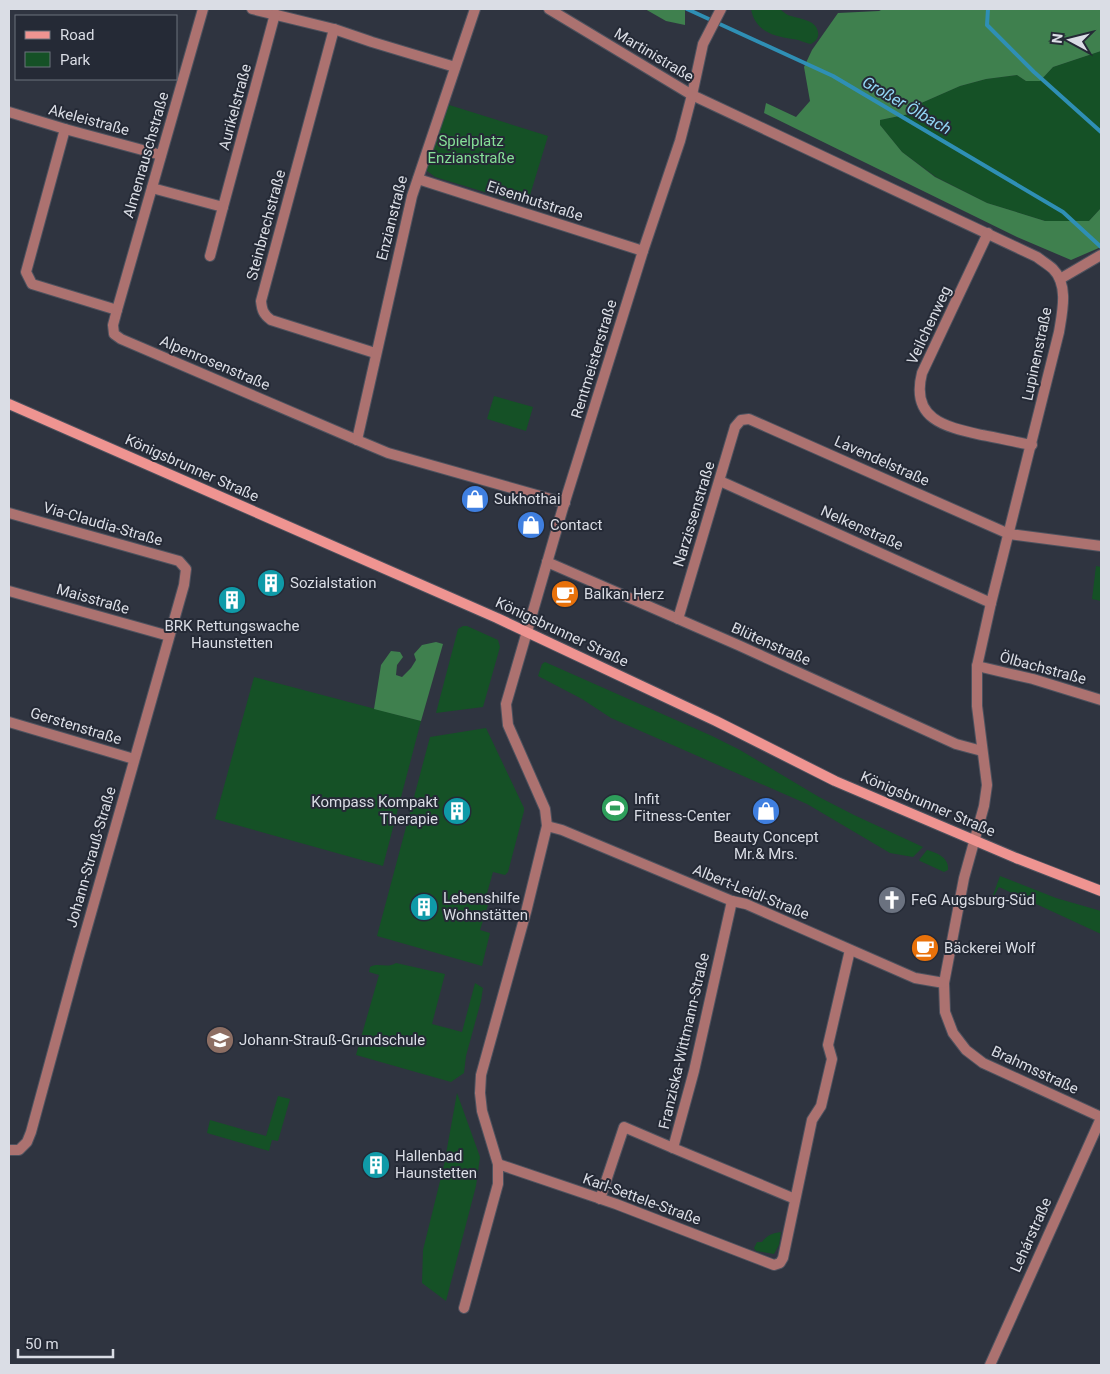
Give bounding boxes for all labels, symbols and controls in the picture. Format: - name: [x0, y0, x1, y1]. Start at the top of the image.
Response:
- legend: [15, 15, 178, 80]
- north arrow: [1045, 15, 1095, 65]
- street label: Martinistraße: [611, 24, 697, 86]
- text: Road: [60, 26, 94, 44]
- text: N: [1049, 33, 1066, 44]
- text: Park: [60, 51, 91, 69]
- street label: Aurikelstraße: [215, 62, 255, 152]
- water label: Großer Ölbach: [859, 72, 955, 139]
- street label: Almenrauschstraße: [119, 90, 173, 220]
- street label: Akeleistraße: [47, 101, 131, 139]
- park label: Spielplatz Enzianstraße: [428, 132, 514, 167]
- street label: Steinbrechstraße: [243, 168, 289, 282]
- street label: Enzianstraße: [373, 174, 411, 262]
- street label: Eisenhutstraße: [485, 177, 585, 225]
- street label: Veilchenweg: [903, 283, 955, 367]
- street label: Rentmeisterstraße: [567, 297, 621, 421]
- street label: Lupinenstraße: [1018, 306, 1056, 402]
- street label: Alpenrosenstraße: [157, 332, 273, 394]
- street label: Königsbrunner Straße: [122, 430, 262, 506]
- street label: Lavendelstraße: [832, 432, 932, 490]
- street label: Narzissenstraße: [669, 459, 719, 569]
- shop icon: Sukhothai: [460, 484, 490, 514]
- place label: Sukhothai: [494, 490, 561, 508]
- street label: Via-Claudia-Straße: [41, 498, 165, 550]
- street label: Nelkenstraße: [818, 502, 906, 554]
- shop icon: Contact: [516, 510, 546, 540]
- place label: Contact: [550, 516, 603, 534]
- building icon: Sozialstation: [256, 568, 286, 598]
- place label: Sozialstation: [290, 574, 376, 592]
- cafe icon: Balkan Herz: [550, 579, 580, 609]
- street label: Maisstraße: [54, 580, 132, 618]
- building icon: BRK Rettungswache Haunstetten: [217, 585, 247, 615]
- place label: Balkan Herz: [584, 585, 664, 603]
- street label: Königsbrunner Straße: [493, 593, 631, 671]
- place label: BRK Rettungswache Haunstetten: [165, 617, 300, 652]
- street label: Blütenstraße: [729, 619, 813, 670]
- street label: Ölbachstraße: [998, 648, 1088, 688]
- street label: Gerstenstraße: [28, 704, 124, 748]
- street label: Königsbrunner Straße: [858, 767, 998, 841]
- street label: Johann-Strauß-Straße: [62, 784, 120, 930]
- place label: Infit Fitness-Center: [634, 790, 731, 825]
- place label: Kompass Kompakt Therapie: [311, 793, 438, 828]
- sports icon: Infit Fitness-Center: [600, 793, 630, 823]
- building icon: Kompass Kompakt Therapie: [442, 796, 472, 826]
- shop icon: Beauty Concept Mr.& Mrs.: [751, 796, 781, 826]
- place label: Beauty Concept Mr.& Mrs.: [713, 828, 819, 863]
- street label: Albert-Leidl-Straße: [690, 860, 812, 924]
- church icon: FeG Augsburg-Süd: [877, 885, 907, 915]
- place label: Lebenshilfe Wohnstätten: [443, 889, 528, 924]
- place label: FeG Augsburg-Süd: [911, 891, 1035, 909]
- building icon: Lebenshilfe Wohnstätten: [409, 892, 439, 922]
- cafe icon: Bäckerei Wolf: [910, 933, 940, 963]
- place label: Bäckerei Wolf: [944, 939, 1036, 957]
- street label: Franziska-Wittmann-Straße: [655, 951, 713, 1131]
- school or university icon: Johann-Strauß-Grundschule: [205, 1025, 235, 1055]
- place label: Johann-Strauß-Grundschule: [239, 1031, 425, 1049]
- street label: Brahmsstraße: [989, 1042, 1081, 1098]
- place label: Hallenbad Haunstetten: [395, 1147, 477, 1182]
- building icon: Hallenbad Haunstetten: [361, 1150, 391, 1180]
- street label: Karl-Settele-Straße: [580, 1169, 704, 1229]
- street label: Lehárstraße: [1007, 1195, 1056, 1275]
- scale bar: [18, 1326, 112, 1358]
- text: 50 m: [25, 1335, 59, 1353]

